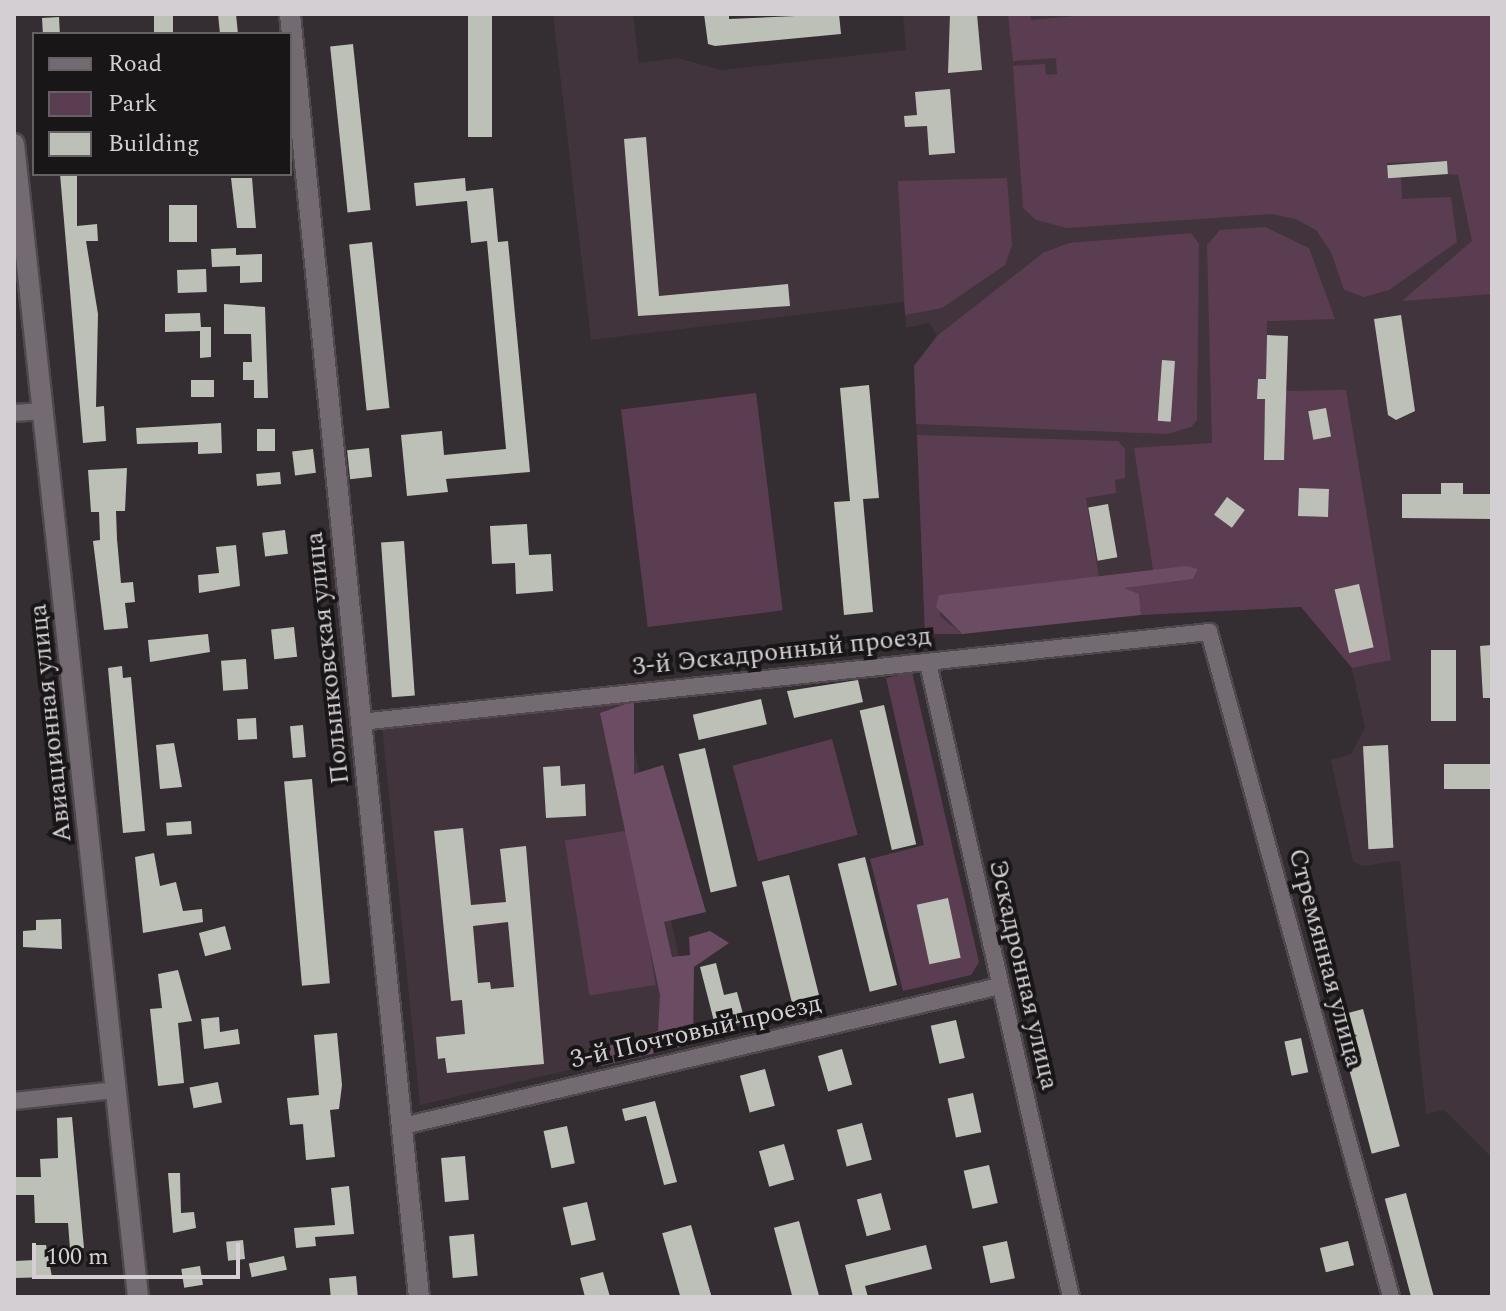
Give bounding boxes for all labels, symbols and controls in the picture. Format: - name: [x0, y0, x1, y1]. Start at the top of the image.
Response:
- legend: [32, 32, 292, 176]
- text: Road: [108, 46, 162, 82]
- text: Park: [108, 86, 158, 122]
- text: Building: [108, 126, 200, 162]
- street label: Полынковская улица: [299, 530, 357, 786]
- street label: Авиационная улица: [23, 602, 79, 844]
- street label: 3-й Эскадронный проезд: [631, 621, 933, 683]
- street label: Стремянная улица: [1281, 845, 1369, 1071]
- street label: Эскадронная улица: [981, 857, 1065, 1093]
- street label: 3-й Почтовый проезд: [567, 988, 825, 1076]
- scale bar: [36, 1227, 244, 1277]
- text: 100 m: [46, 1239, 109, 1275]

